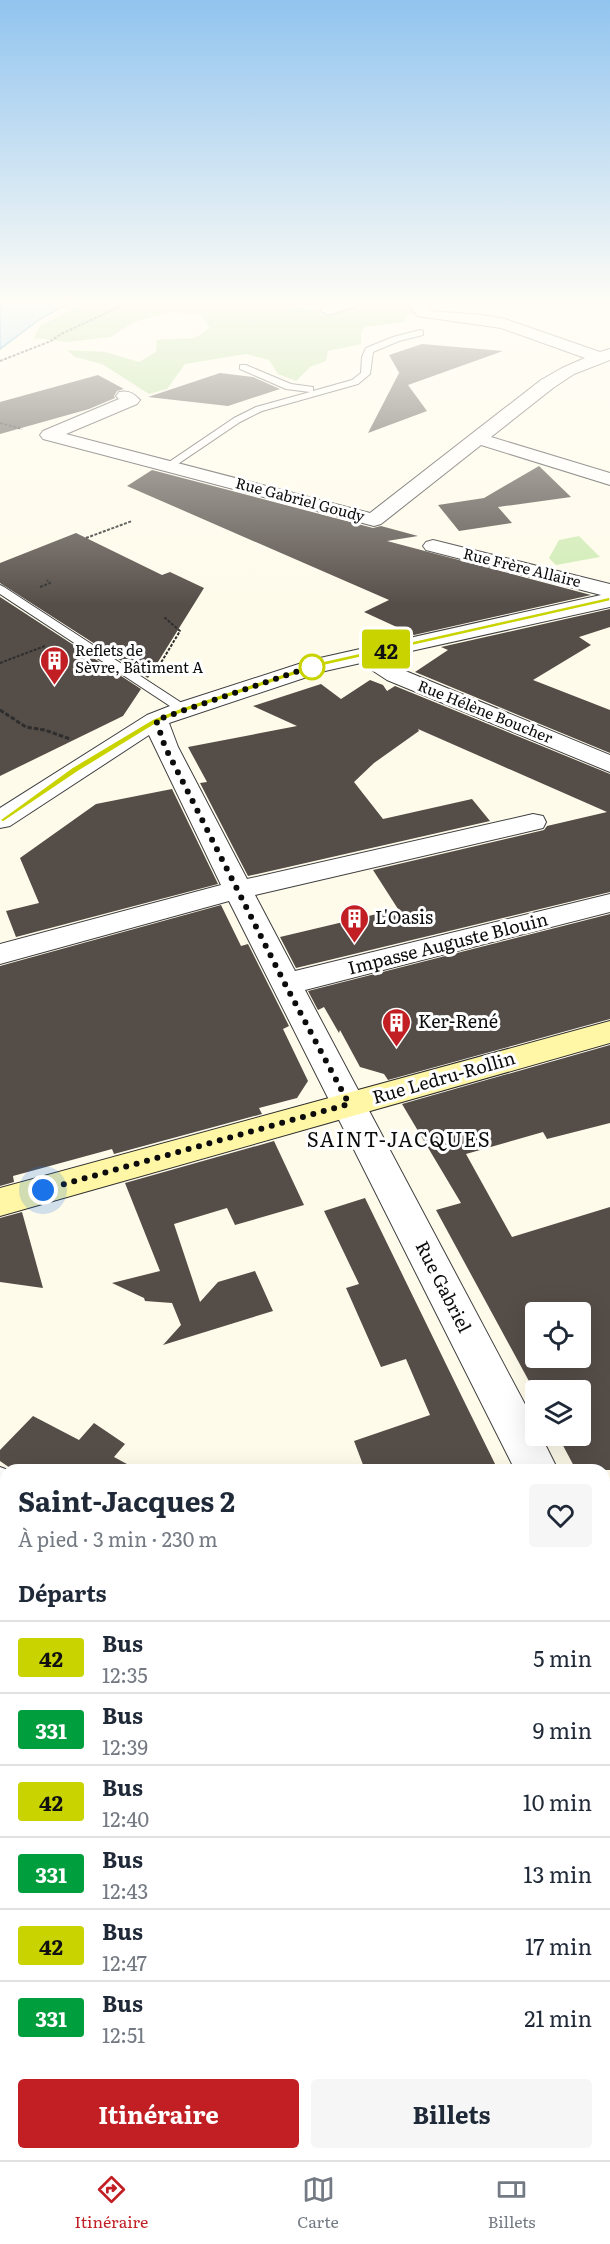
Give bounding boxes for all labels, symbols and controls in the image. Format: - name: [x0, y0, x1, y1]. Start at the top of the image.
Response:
- street label: Rue Gabriel Goudy: [233, 470, 368, 527]
- street label: Rue Frère Allaire: [461, 541, 584, 592]
- line badge: 42: [359, 630, 413, 668]
- text: 42: [374, 634, 398, 665]
- place label: Reflets de Sèvre, Bâtiment A: [75, 638, 203, 678]
- building icon: Reflets de Sèvre, Bâtiment A: [38, 644, 70, 686]
- unlabelled marker: [299, 654, 325, 680]
- street label: Rue Hélène Boucher: [415, 673, 556, 748]
- building icon: L'Oasis: [338, 902, 370, 944]
- place label: L'Oasis: [375, 903, 433, 930]
- street label: Impasse Auguste Blouin: [345, 905, 551, 980]
- building icon: Ker-René: [381, 1006, 413, 1048]
- place label: Ker-René: [418, 1007, 498, 1034]
- street label: Rue Ledru-Rollin: [369, 1043, 518, 1110]
- district label: SAINT-JACQUES: [307, 1123, 491, 1153]
- your location: [28, 1175, 58, 1205]
- street label: Rue Gabriel: [410, 1236, 479, 1337]
- map controls: [525, 1302, 591, 1446]
- button: locate: [525, 1302, 591, 1368]
- button: layers: [525, 1380, 591, 1446]
- text: Saint-Jacques 2: [18, 1479, 235, 1521]
- button: heart: [529, 1484, 592, 1547]
- text: À pied · 3 min · 230 m: [18, 1523, 218, 1553]
- text: Départs: [18, 1576, 107, 1609]
- text: Bus: [102, 1626, 143, 1659]
- text: 5 min: [533, 1641, 592, 1674]
- text: 42: [39, 1642, 63, 1673]
- text: 12:35: [102, 1659, 148, 1689]
- text: Bus: [102, 1698, 143, 1731]
- text: 9 min: [533, 1713, 592, 1746]
- text: 331: [35, 1714, 67, 1745]
- text: 12:39: [102, 1731, 148, 1761]
- text: Bus: [102, 1770, 143, 1803]
- text: 10 min: [523, 1785, 592, 1818]
- text: 42: [39, 1786, 63, 1817]
- text: 12:40: [102, 1803, 149, 1833]
- text: Bus: [102, 1842, 143, 1875]
- text: 13 min: [523, 1857, 592, 1890]
- text: 331: [35, 1858, 67, 1889]
- text: 12:43: [102, 1875, 148, 1905]
- text: Bus: [102, 1914, 143, 1947]
- text: 17 min: [525, 1929, 592, 1962]
- text: 42: [39, 1930, 63, 1961]
- text: 12:47: [102, 1947, 147, 1977]
- text: Bus: [102, 1986, 143, 2019]
- text: 21 min: [524, 2001, 592, 2034]
- text: 331: [35, 2002, 67, 2033]
- text: 12:51: [102, 2019, 145, 2049]
- button: Itinéraire: [18, 2079, 299, 2148]
- button: Billets: [311, 2079, 592, 2148]
- tab: Itinéraire: [74, 2173, 148, 2233]
- tab: Carte: [297, 2173, 339, 2233]
- tab: Billets: [488, 2173, 536, 2233]

